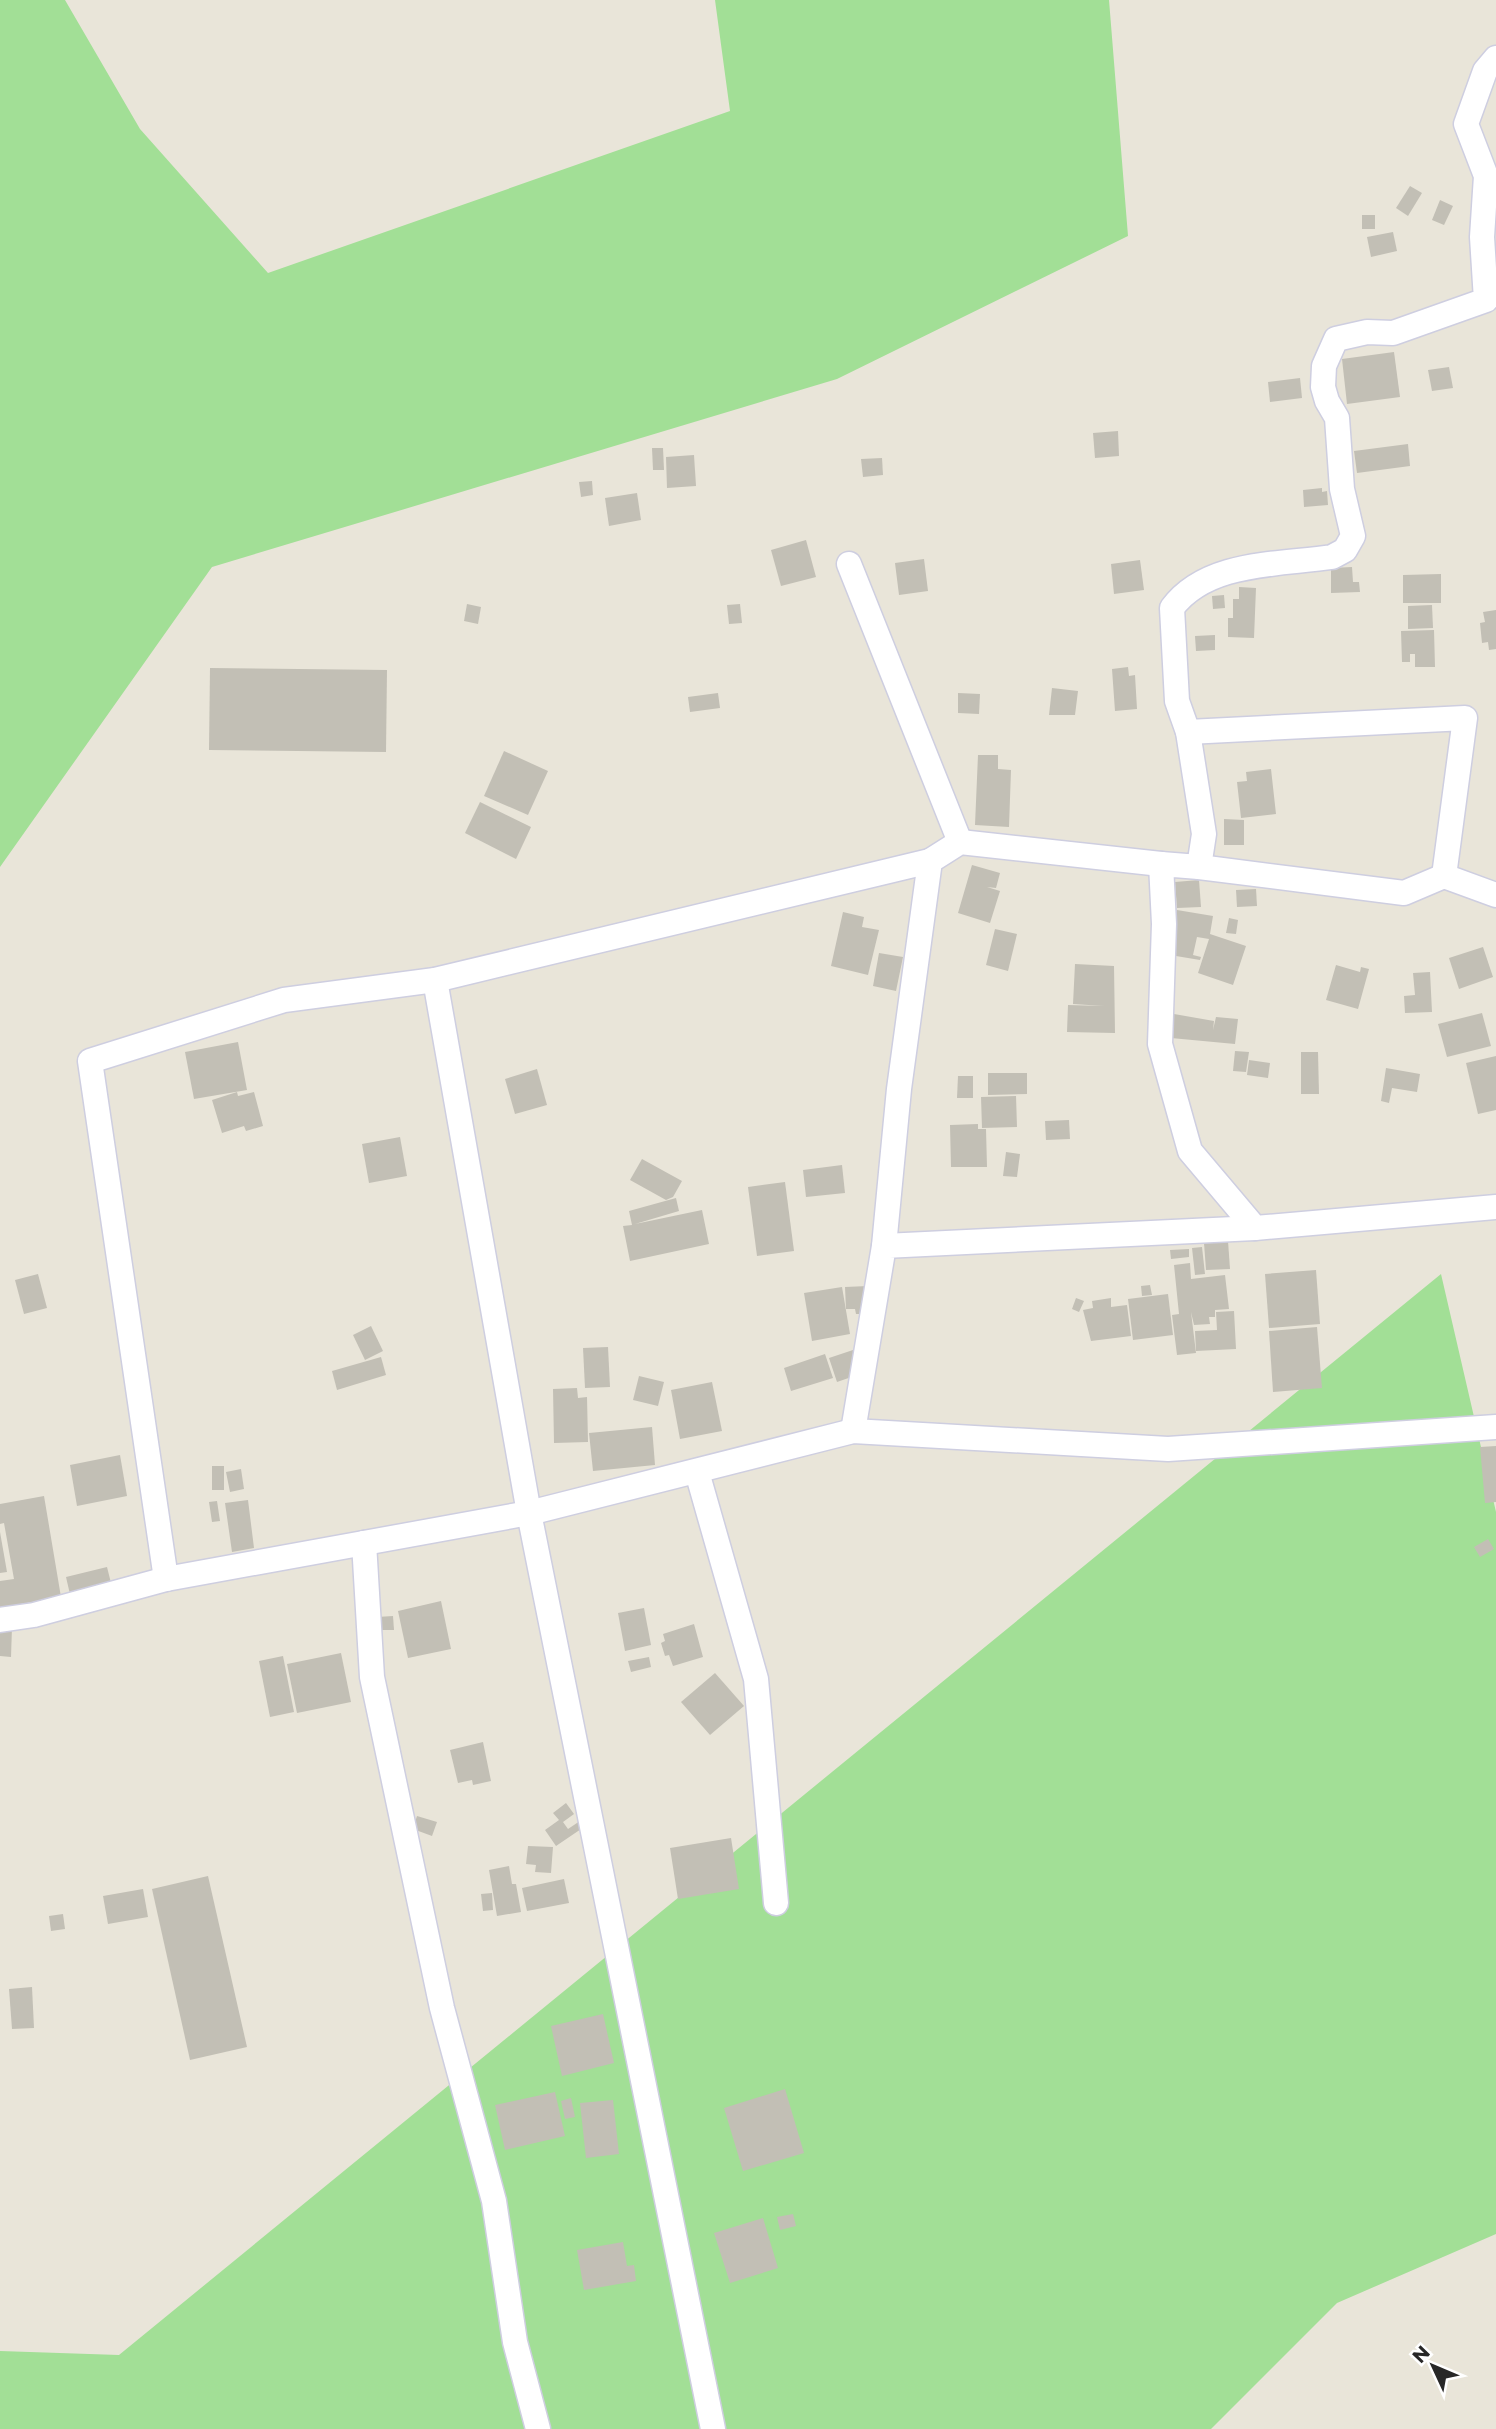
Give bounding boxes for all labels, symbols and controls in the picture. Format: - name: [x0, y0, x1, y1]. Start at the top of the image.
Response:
- north arrow: [1398, 2331, 1468, 2401]
- text: N: [1408, 2341, 1435, 2368]

